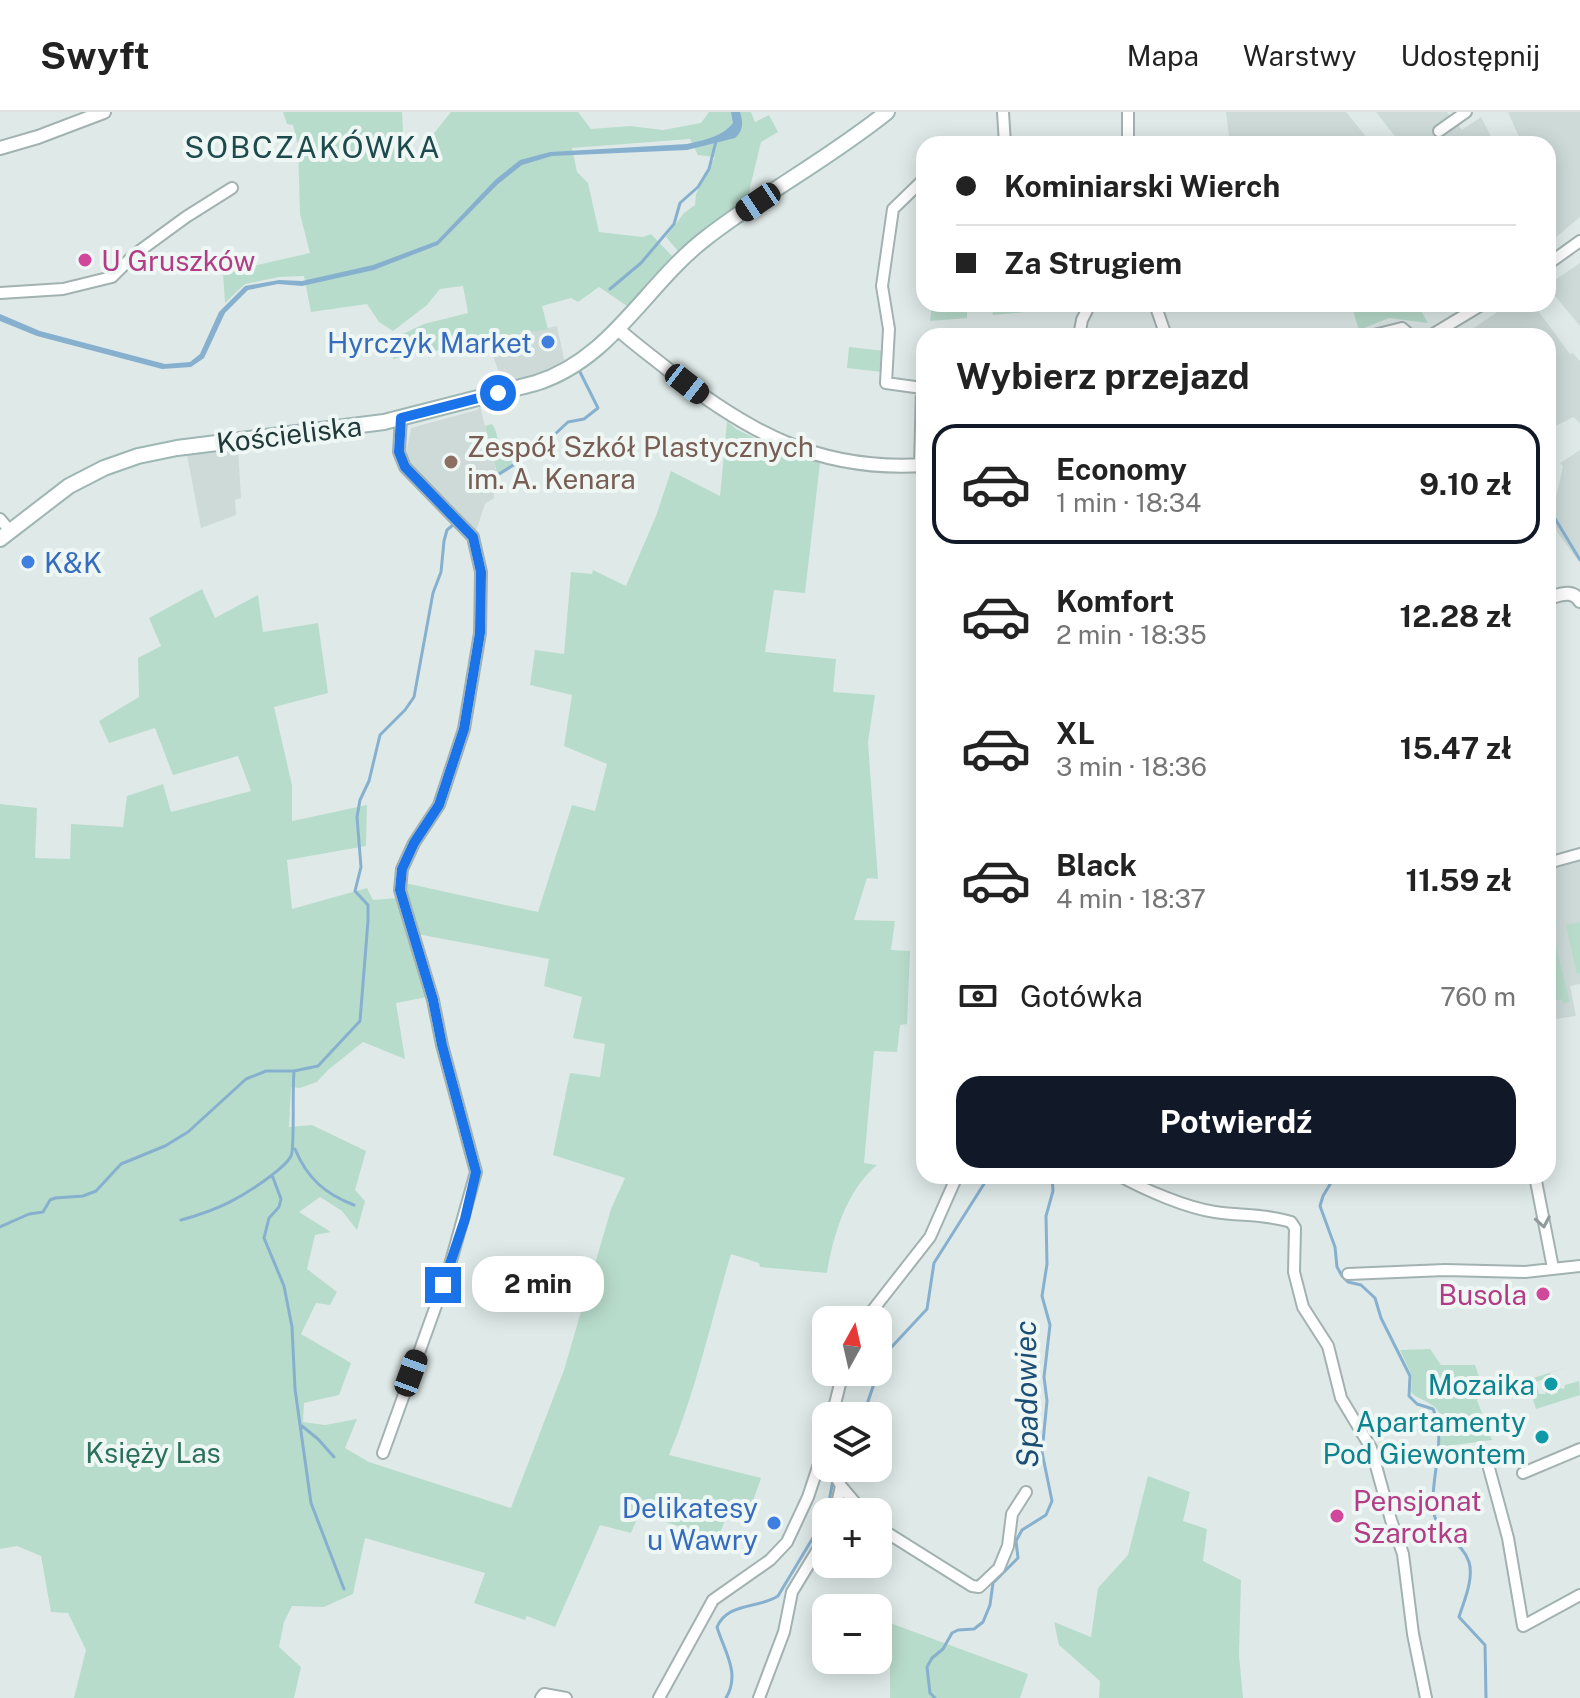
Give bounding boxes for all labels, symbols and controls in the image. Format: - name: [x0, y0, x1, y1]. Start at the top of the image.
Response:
- text: Swyft: [40, 33, 150, 78]
- text: Mapa: [1127, 39, 1199, 72]
- text: Warstwy: [1243, 39, 1357, 72]
- text: Udostępnij: [1401, 39, 1540, 72]
- district label: SOBCZAKÓWKA: [184, 129, 442, 165]
- text: Kominiarski Wierch: [1004, 168, 1280, 204]
- car: [731, 179, 785, 225]
- place label: U Gruszków: [101, 244, 255, 277]
- text: Za Strugiem: [1004, 245, 1182, 281]
- marker: U Gruszków: [76, 251, 94, 269]
- place label: Hyrczyk Market: [327, 326, 532, 359]
- marker: Hyrczyk Market: [539, 333, 557, 351]
- text: Wybierz przejazd: [956, 355, 1250, 397]
- car: [661, 360, 713, 408]
- route start: [480, 375, 516, 411]
- street label: Kościeliska: [214, 409, 364, 459]
- place label: Zespół Szkół Plastycznych im. A. Kenara: [467, 430, 814, 495]
- icon: car: [960, 448, 1032, 520]
- text: Economy: [1056, 451, 1187, 487]
- marker: Zespół Szkół Plastycznych im. A. Kenara: [442, 453, 460, 471]
- text: 9.10 zł: [1419, 466, 1512, 502]
- text: 1 min · 18:34: [1056, 487, 1201, 518]
- place label: K&K: [44, 546, 102, 579]
- marker: K&K: [19, 553, 37, 571]
- icon: car: [960, 580, 1032, 652]
- text: Komfort: [1056, 583, 1174, 619]
- text: 12.28 zł: [1399, 598, 1512, 634]
- text: 2 min · 18:35: [1056, 619, 1207, 650]
- icon: car: [960, 712, 1032, 784]
- text: XL: [1056, 715, 1095, 751]
- text: 15.47 zł: [1400, 730, 1512, 766]
- text: 3 min · 18:36: [1056, 751, 1207, 782]
- icon: car: [960, 844, 1032, 916]
- text: Black: [1056, 847, 1137, 883]
- text: 11.59 zł: [1405, 862, 1512, 898]
- text: 4 min · 18:37: [1056, 883, 1206, 914]
- icon: cash: [956, 974, 1000, 1018]
- text: Gotówka: [1020, 978, 1143, 1014]
- text: 760 m: [1440, 981, 1516, 1012]
- button: Potwierdź: [956, 1076, 1516, 1168]
- one-way arrow: [1534, 1215, 1551, 1229]
- callout: 2 min: [471, 1257, 603, 1313]
- route end: [425, 1267, 461, 1303]
- text: 2 min: [504, 1268, 572, 1299]
- place label: Busola: [1438, 1278, 1527, 1311]
- marker: Busola: [1534, 1285, 1552, 1303]
- north arrow: [812, 1306, 892, 1386]
- map controls: [812, 1306, 892, 1674]
- water label: Spadowiec: [1007, 1320, 1045, 1468]
- car: [392, 1346, 430, 1400]
- place label: Mozaika: [1428, 1368, 1535, 1401]
- marker: Mozaika: [1542, 1375, 1560, 1393]
- button: layers: [812, 1402, 892, 1482]
- place label: Apartamenty Pod Giewontem: [1322, 1405, 1526, 1470]
- marker: Apartamenty Pod Giewontem: [1533, 1428, 1551, 1446]
- park label: Księży Las: [85, 1436, 221, 1469]
- place label: Pensjonat Szarotka: [1353, 1484, 1482, 1549]
- place label: Delikatesy u Wawry: [622, 1491, 758, 1556]
- button: +: [812, 1498, 892, 1578]
- marker: Pensjonat Szarotka: [1328, 1507, 1346, 1525]
- marker: Delikatesy u Wawry: [765, 1514, 783, 1532]
- button: −: [812, 1594, 892, 1674]

